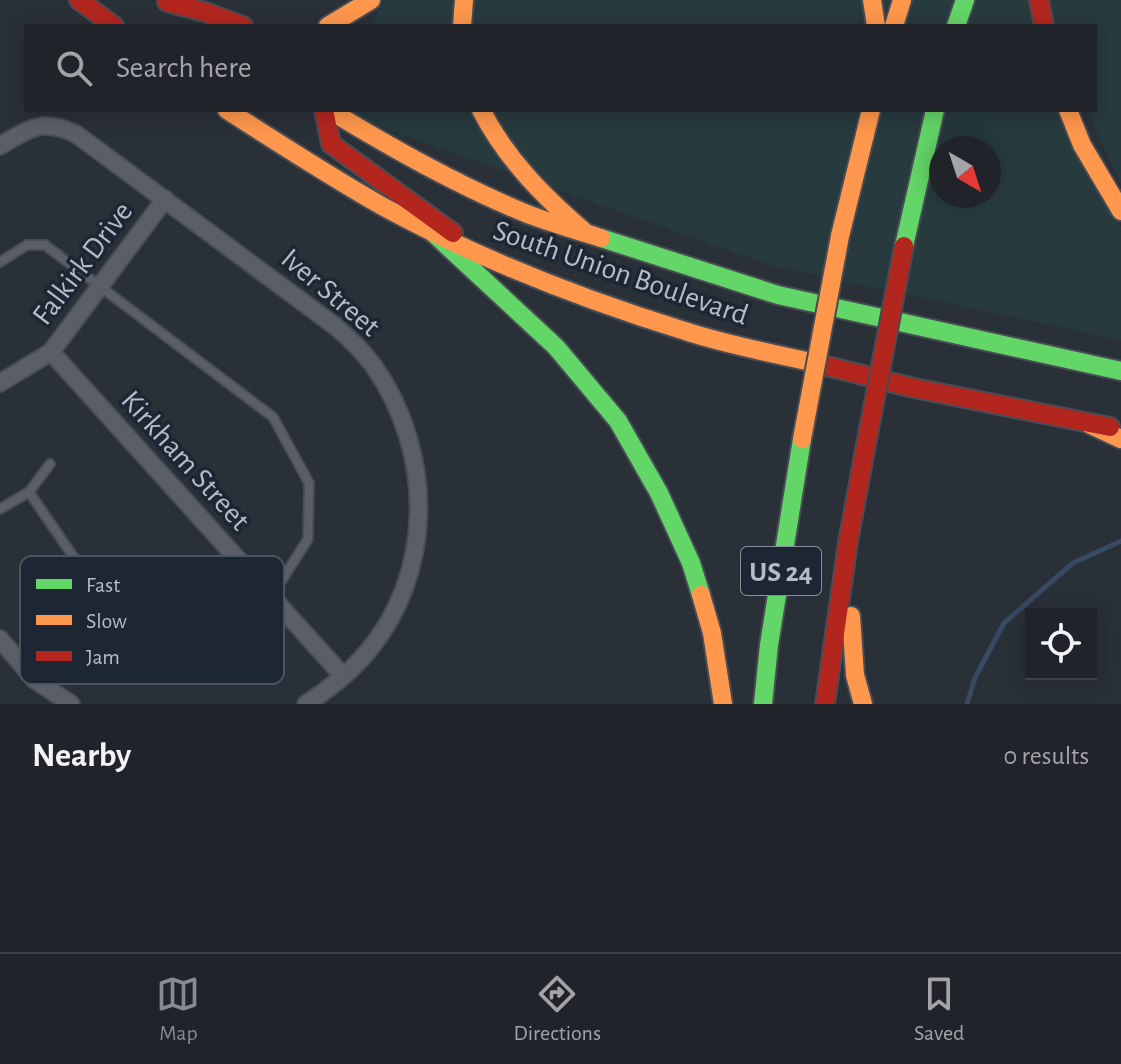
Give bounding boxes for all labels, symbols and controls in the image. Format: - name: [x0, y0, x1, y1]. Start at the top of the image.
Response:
- search box: [24, 24, 1097, 112]
- icon: search: [52, 46, 96, 90]
- text: Search here: [116, 53, 252, 83]
- north arrow: [929, 136, 1001, 208]
- street label: Falkirk Drive: [27, 197, 138, 331]
- street label: South Union Boulevard: [489, 215, 752, 331]
- street label: Iver Street: [275, 243, 386, 343]
- street label: Kirkham Street: [115, 385, 256, 536]
- road number: US 24: [741, 547, 821, 595]
- legend: [20, 556, 284, 684]
- text: Fast: [86, 574, 120, 596]
- map controls: [1025, 608, 1097, 680]
- button: locate: [1025, 608, 1097, 680]
- text: Slow: [86, 610, 127, 632]
- text: Jam: [86, 646, 120, 668]
- text: Nearby: [32, 739, 131, 773]
- text: 0 results: [1003, 743, 1089, 769]
- tab: Map: [156, 972, 200, 1046]
- tab: Directions: [513, 972, 601, 1046]
- tab: Saved: [914, 972, 964, 1046]

